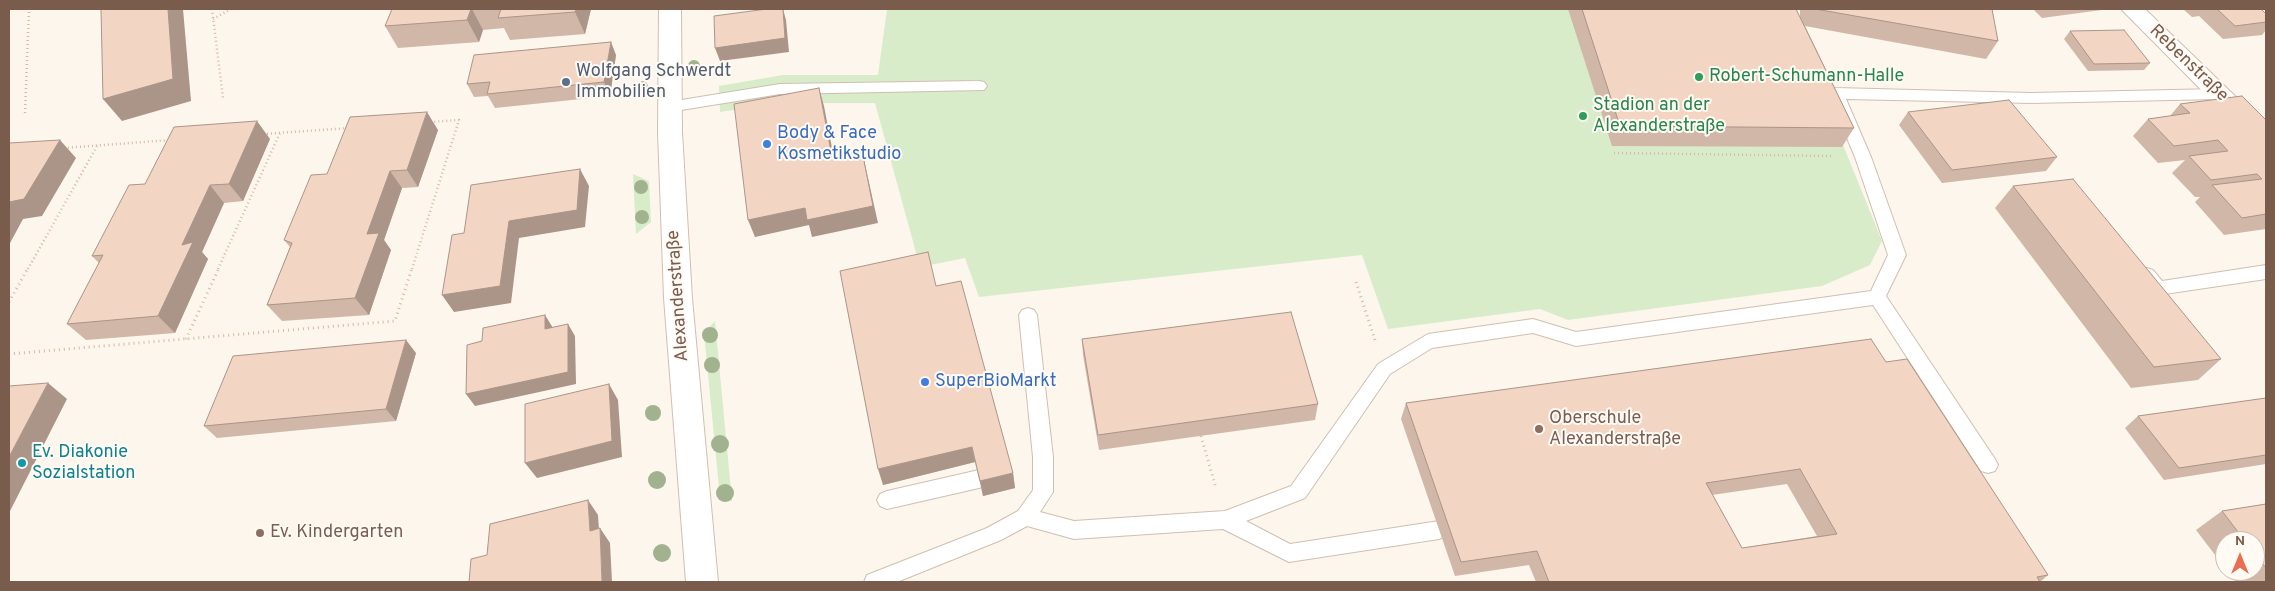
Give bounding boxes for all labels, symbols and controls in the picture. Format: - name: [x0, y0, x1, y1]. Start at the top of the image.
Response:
- street label: Rebenstraße: [2144, 21, 2232, 107]
- place label: Wolfgang Schwerdt Immobilien: [576, 61, 731, 104]
- place label: Robert-Schumann-Halle: [1709, 66, 1904, 88]
- marker: Robert-Schumann-Halle: [1693, 71, 1705, 83]
- marker: Wolfgang Schwerdt Immobilien: [560, 76, 572, 88]
- place label: Stadion an der Alexanderstraße: [1593, 95, 1725, 138]
- marker: Stadion an der Alexanderstraße: [1577, 110, 1589, 122]
- place label: Body & Face Kosmetikstudio: [777, 123, 901, 166]
- marker: Body & Face Kosmetikstudio: [761, 138, 773, 150]
- street label: Alexanderstraße: [664, 229, 694, 363]
- place label: SuperBioMarkt: [935, 371, 1057, 393]
- marker: SuperBioMarkt: [919, 376, 931, 388]
- place label: Oberschule Alexanderstraße: [1549, 408, 1681, 450]
- marker: Oberschule Alexanderstraße: [1533, 423, 1545, 435]
- place label: Ev. Diakonie Sozialstation: [32, 442, 135, 484]
- marker: Ev. Diakonie Sozialstation: [16, 457, 28, 469]
- place label: Ev. Kindergarten: [270, 522, 403, 544]
- marker: Ev. Kindergarten: [254, 527, 266, 539]
- north arrow: [2215, 531, 2265, 581]
- text: N: [2235, 533, 2245, 550]

